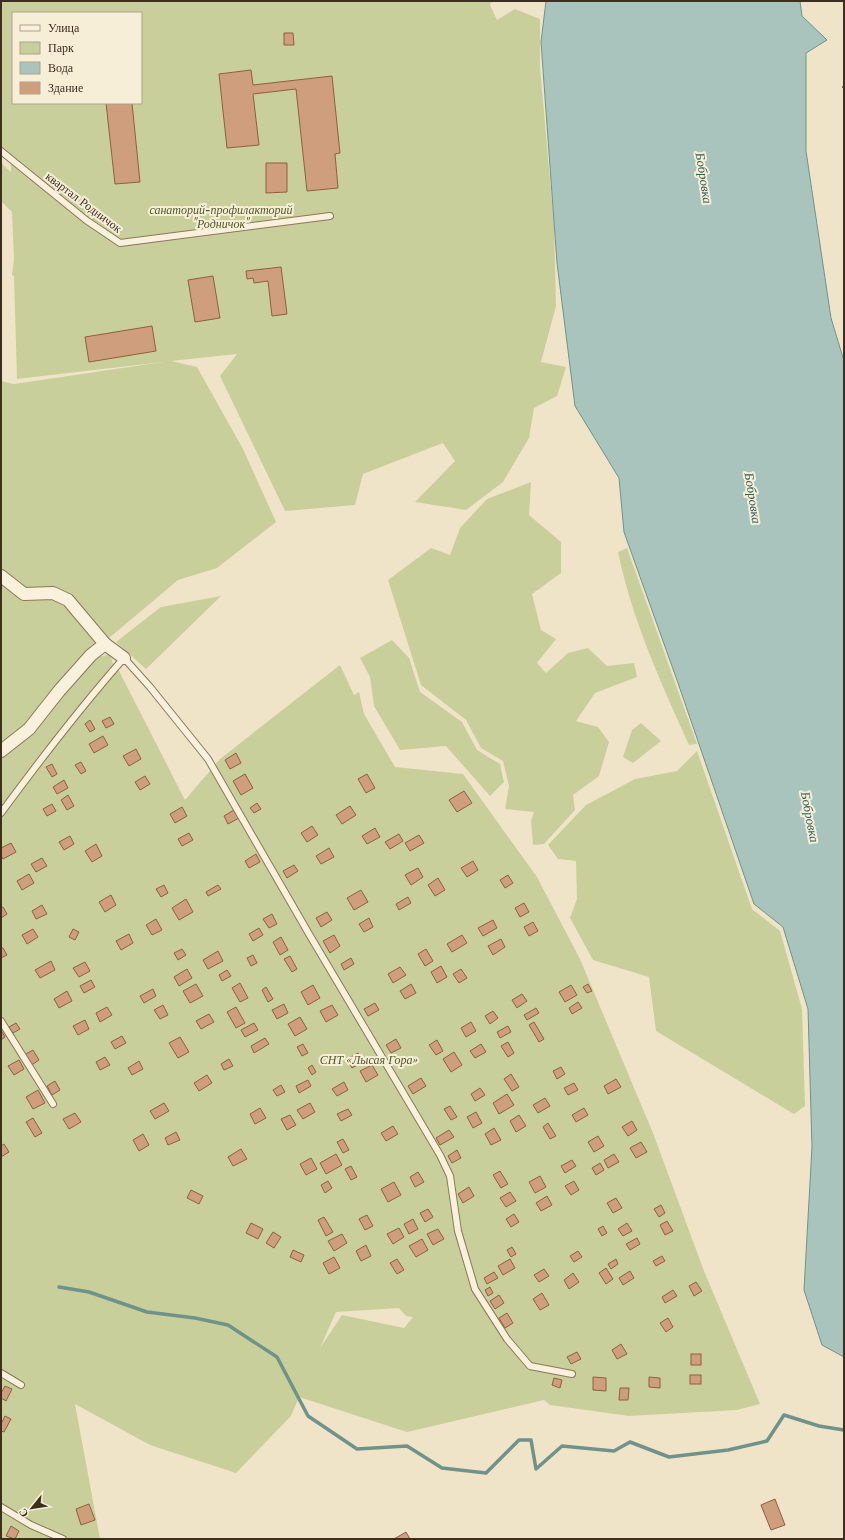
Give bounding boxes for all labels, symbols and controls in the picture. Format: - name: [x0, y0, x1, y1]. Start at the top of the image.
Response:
- legend: [12, 12, 142, 104]
- text: Улица: [48, 20, 80, 35]
- text: Парк: [48, 40, 74, 55]
- text: Вода: [48, 60, 74, 75]
- text: Здание: [48, 80, 83, 95]
- water label: Бобровка: [691, 150, 716, 205]
- street label: квартал Родничок: [43, 168, 125, 236]
- park label: санаторий-профилакторий "Родничок": [149, 202, 293, 231]
- water label: Бобровка: [740, 470, 765, 525]
- water label: Бобровка: [797, 789, 823, 844]
- park label: СНТ «Лысая Гора»: [320, 1052, 418, 1067]
- north arrow: [12, 1488, 52, 1528]
- text: С: [15, 1506, 31, 1520]

